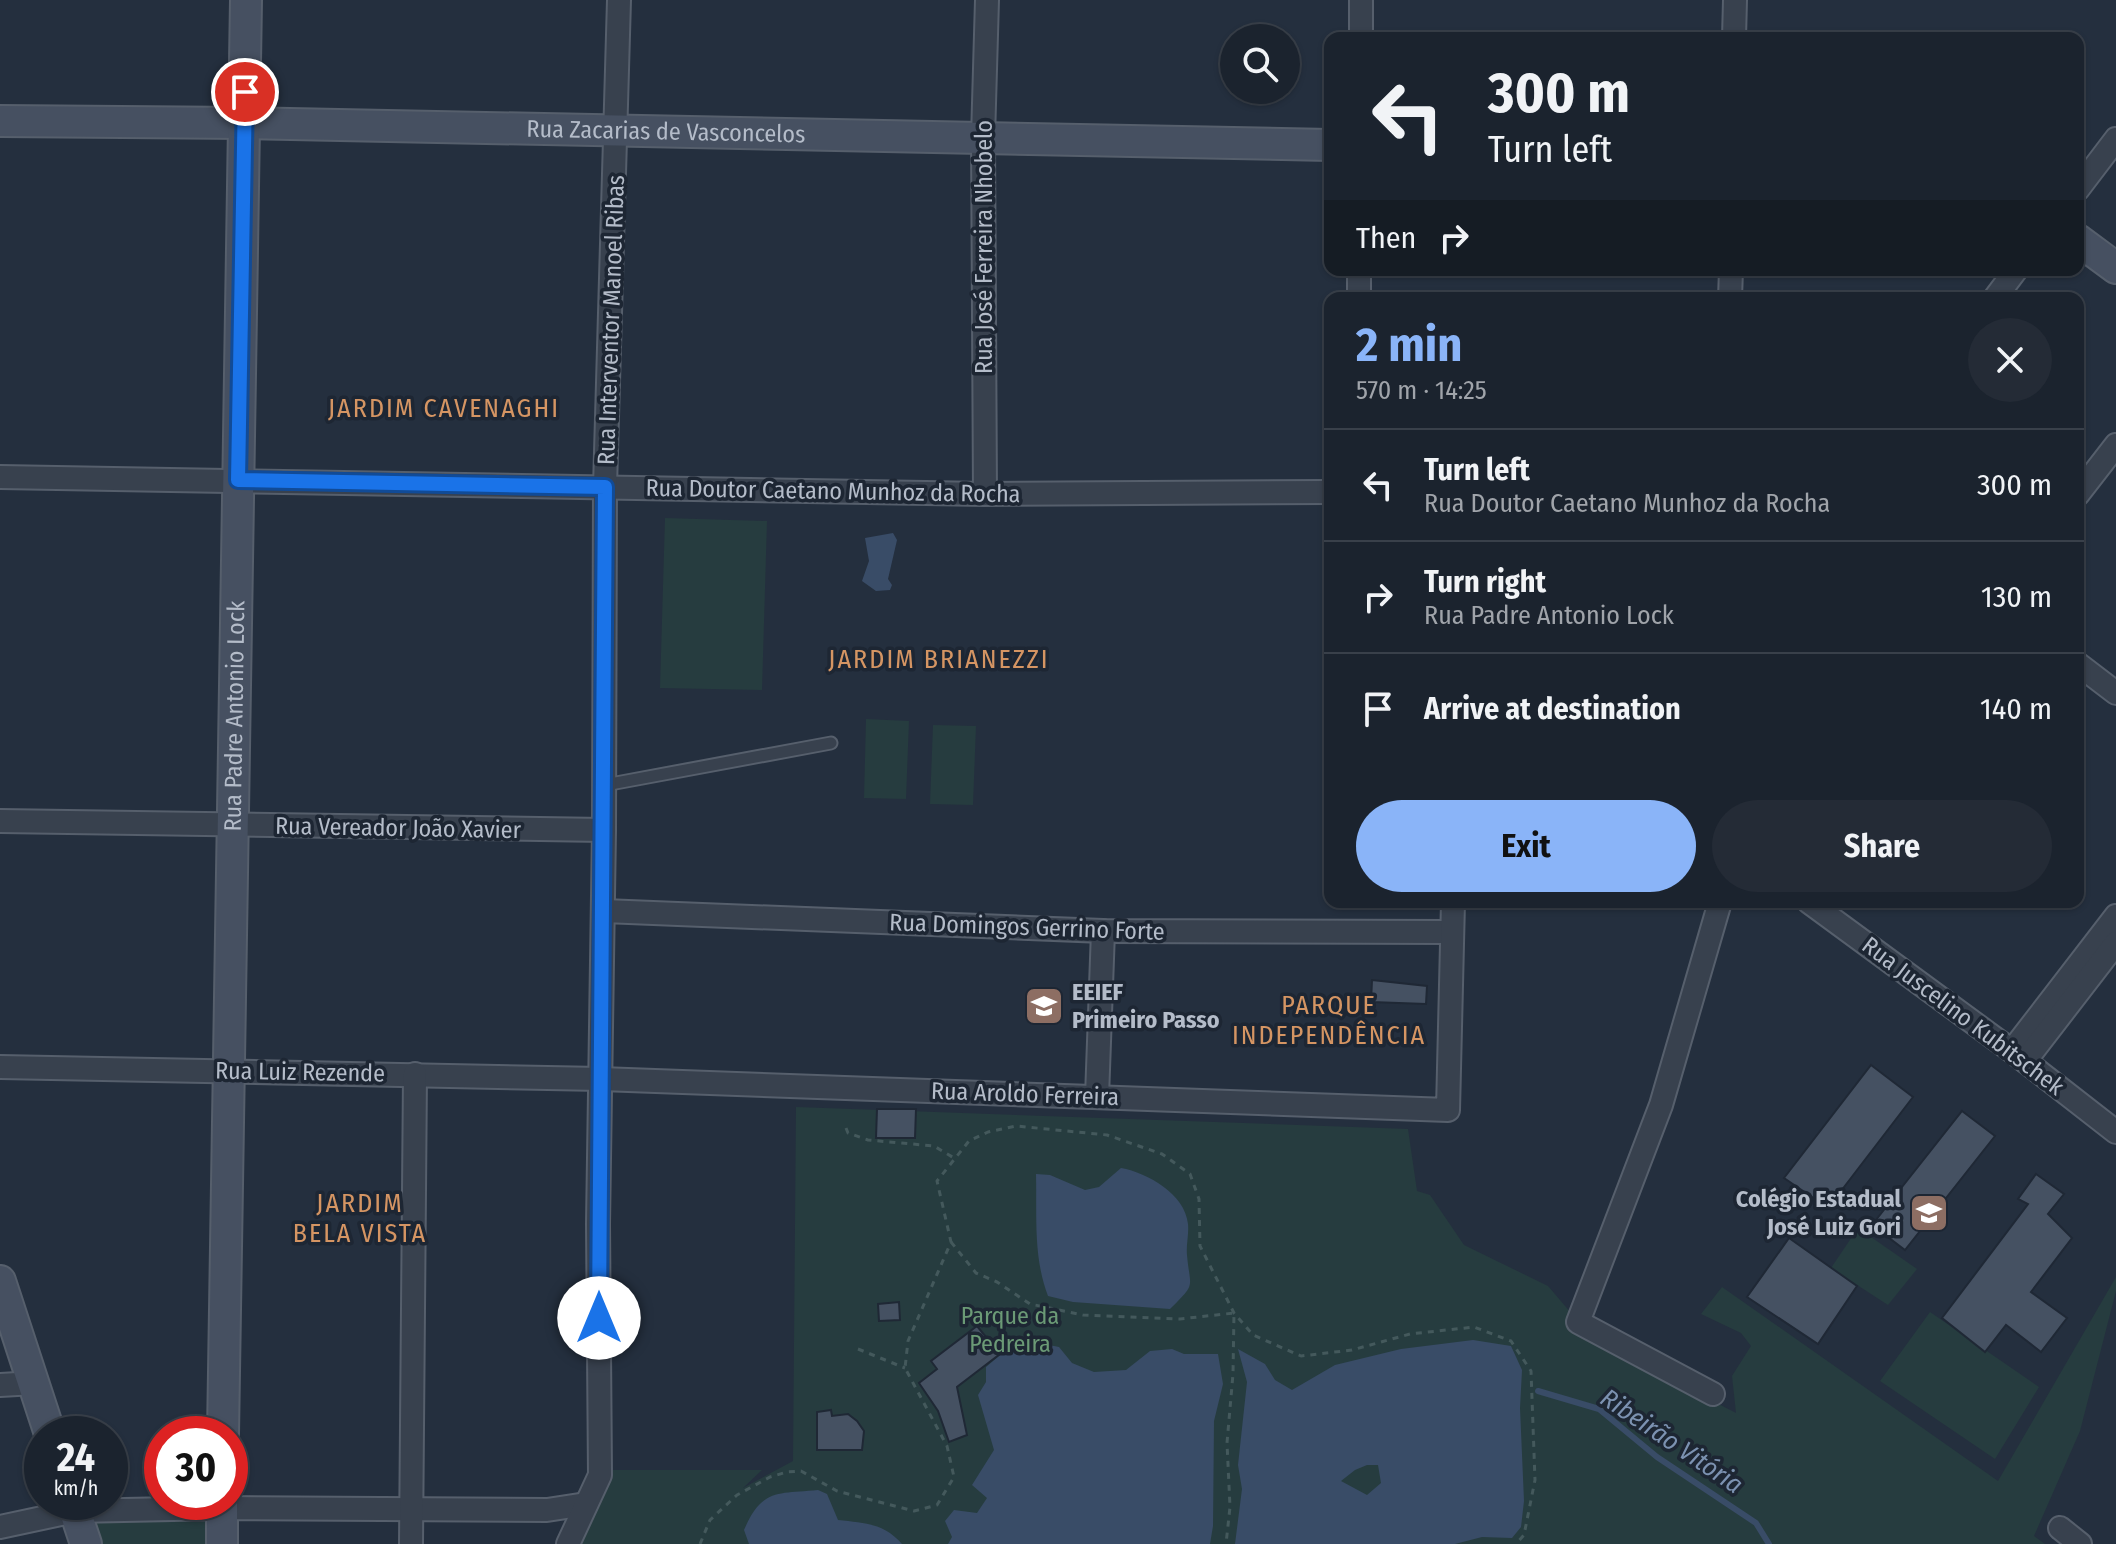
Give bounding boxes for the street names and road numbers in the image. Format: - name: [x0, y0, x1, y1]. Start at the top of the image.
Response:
- street label: Rua Zacarias de Vasconcelos: [526, 115, 806, 148]
- street label: Rua José Ferreira Nhobelo: [970, 120, 998, 374]
- street label: Rua Interventor Manoel Ribas: [592, 174, 630, 466]
- street label: Rua Doutor Caetano Munhoz da Rocha: [645, 474, 1021, 508]
- street label: Rua Padre Antonio Lock: [219, 600, 250, 832]
- street label: Rua Vereador João Xavier: [275, 812, 522, 844]
- street label: Rua Domingos Gerrino Forte: [889, 908, 1165, 946]
- street label: Rua Juscelino Kubitschek: [1857, 931, 2070, 1101]
- street label: Rua Luiz Rezende: [215, 1057, 385, 1087]
- street label: Rua Aroldo Ferreira: [930, 1077, 1120, 1111]

